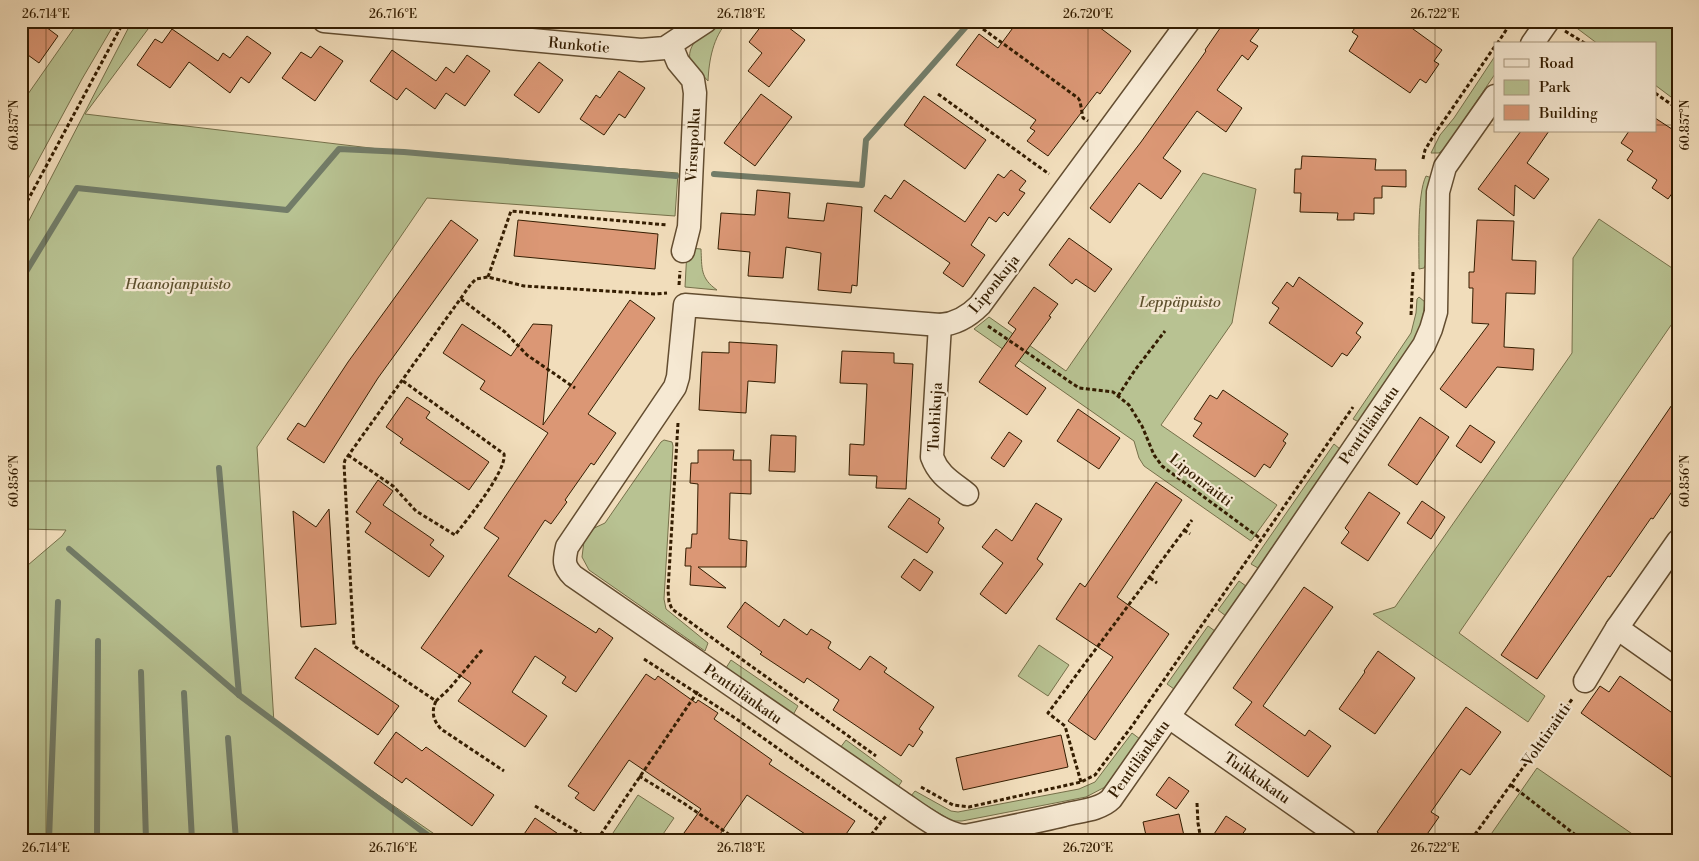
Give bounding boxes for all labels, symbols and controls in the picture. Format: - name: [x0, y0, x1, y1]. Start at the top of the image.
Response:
- text: 26.714°E: [22, 7, 70, 22]
- text: 26.716°E: [369, 7, 417, 22]
- text: 26.718°E: [717, 7, 765, 22]
- text: 26.720°E: [1063, 7, 1113, 22]
- text: 26.722°E: [1410, 7, 1460, 22]
- street label: Runkotie: [547, 33, 610, 58]
- legend: [1494, 42, 1656, 132]
- text: Road: [1539, 54, 1574, 73]
- text: Park: [1539, 78, 1571, 97]
- text: 60.857°N: [7, 100, 22, 150]
- text: 60.857°N: [1678, 100, 1693, 150]
- text: Building: [1538, 104, 1598, 123]
- street label: Virsupolku: [682, 107, 705, 184]
- street label: Liponkuja: [965, 251, 1024, 318]
- park label: Haanojanpuisto: [124, 275, 231, 294]
- park label: Leppäpuisto: [1138, 293, 1221, 312]
- street label: Tuohikuja: [924, 381, 947, 452]
- street label: Penttilänkatu: [1335, 382, 1404, 468]
- street label: Liponraitti: [1165, 450, 1236, 511]
- text: 60.856°N: [7, 455, 22, 507]
- text: 60.856°N: [1678, 455, 1693, 507]
- street label: Penttilänkatu: [700, 660, 786, 729]
- street label: Volttiraitti: [1517, 700, 1575, 771]
- street label: Penttilänkatu: [1105, 716, 1174, 802]
- street label: Tuikkukatu: [1220, 748, 1294, 809]
- text: 26.714°E: [22, 841, 70, 856]
- text: 26.716°E: [369, 841, 417, 856]
- text: 26.718°E: [717, 841, 765, 856]
- text: 26.720°E: [1063, 841, 1113, 856]
- text: 26.722°E: [1410, 841, 1460, 856]

